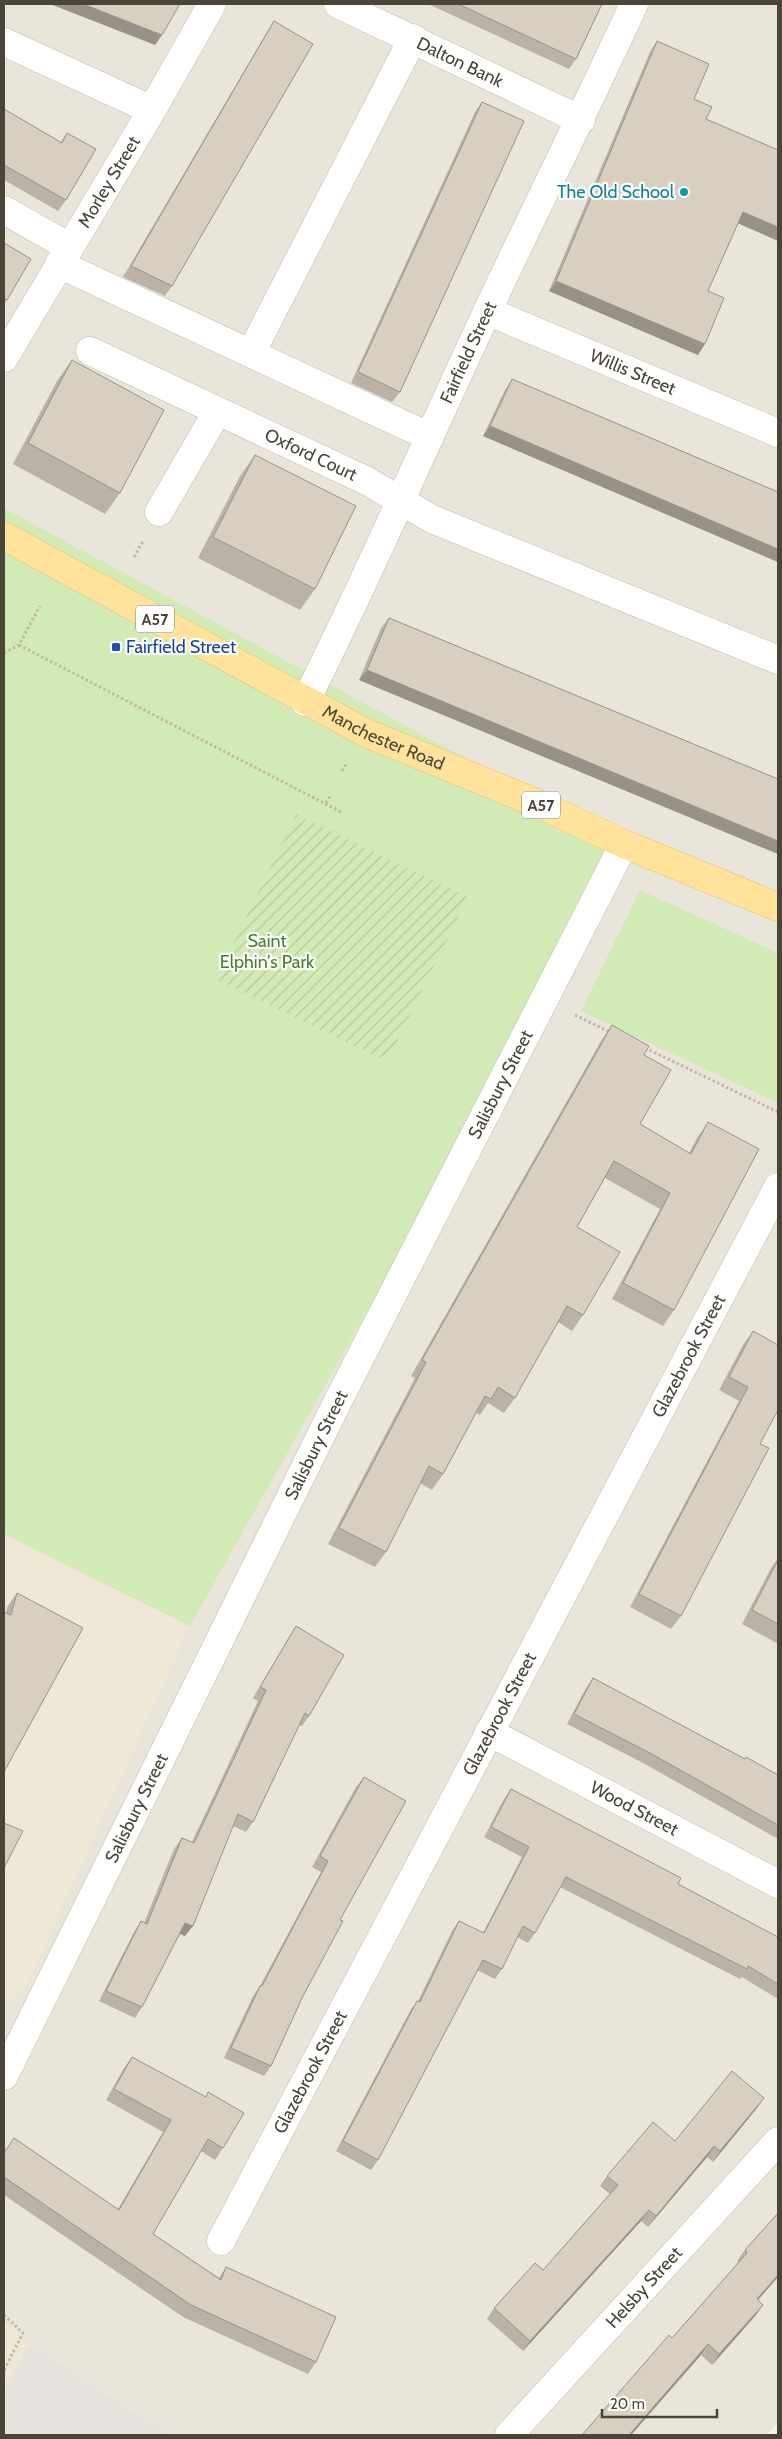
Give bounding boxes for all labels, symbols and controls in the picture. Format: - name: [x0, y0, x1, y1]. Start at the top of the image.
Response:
- street label: Dalton Bank: [413, 32, 508, 93]
- street label: Morley Street: [73, 132, 145, 232]
- place label: The Old School: [557, 181, 675, 203]
- marker: The Old School: [678, 186, 690, 198]
- street label: Fairfield Street: [435, 298, 501, 407]
- street label: Willis Street: [587, 344, 679, 400]
- street label: Oxford Court: [261, 424, 361, 486]
- road number: A57: [136, 606, 174, 632]
- place label: Fairfield Street: [126, 636, 236, 658]
- marker: Fairfield Street: [110, 641, 122, 653]
- street label: Manchester Road: [319, 700, 448, 775]
- road number: A57: [522, 792, 560, 818]
- park label: Saint Elphin's Park: [220, 930, 315, 973]
- street label: Salisbury Street: [464, 1026, 538, 1142]
- street label: Glazebrook Street: [647, 1291, 730, 1421]
- street label: Salisbury Street: [280, 1387, 353, 1503]
- street label: Glazebrook Street: [458, 1649, 541, 1779]
- street label: Salisbury Street: [100, 1750, 173, 1866]
- street label: Wood Street: [586, 1776, 682, 1841]
- street label: Glazebrook Street: [269, 2007, 352, 2137]
- street label: Helsby Street: [601, 2242, 687, 2333]
- scale bar: [602, 2386, 717, 2418]
- text: 20 m: [610, 2395, 645, 2413]

